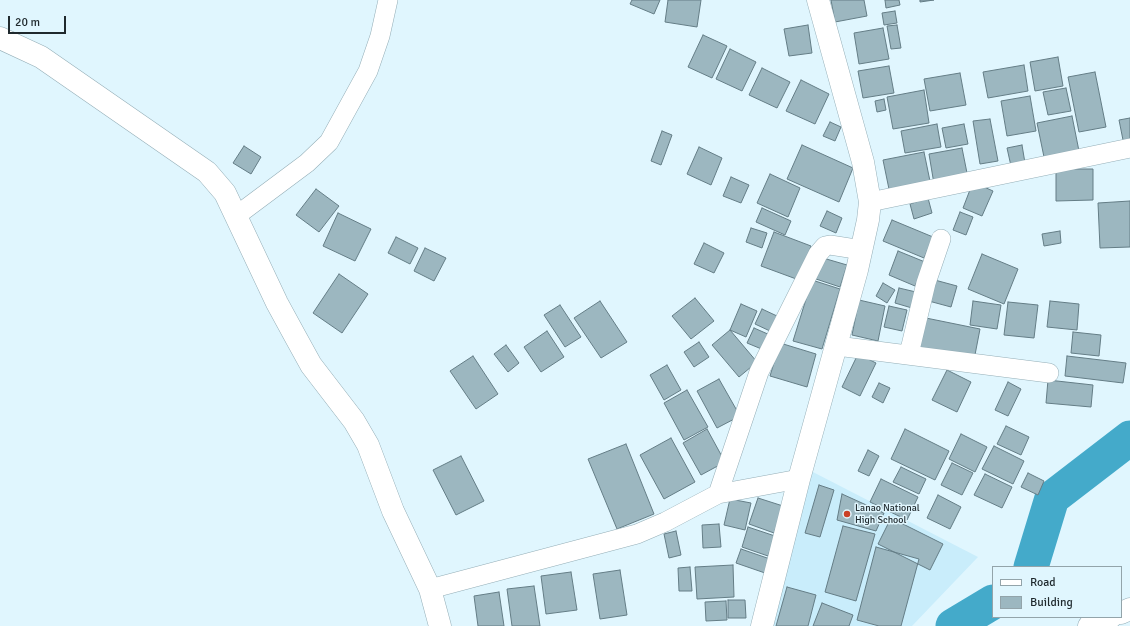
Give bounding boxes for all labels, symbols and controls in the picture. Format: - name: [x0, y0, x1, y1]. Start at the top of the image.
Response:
- scale bar: [10, 8, 68, 34]
- text: 20 m: [15, 15, 40, 30]
- place label: Lanao National High School: [855, 502, 920, 526]
- marker: Lanao National High School: [842, 509, 852, 519]
- legend: [992, 566, 1122, 618]
- text: Road: [1030, 575, 1056, 590]
- text: Building: [1030, 595, 1073, 610]

